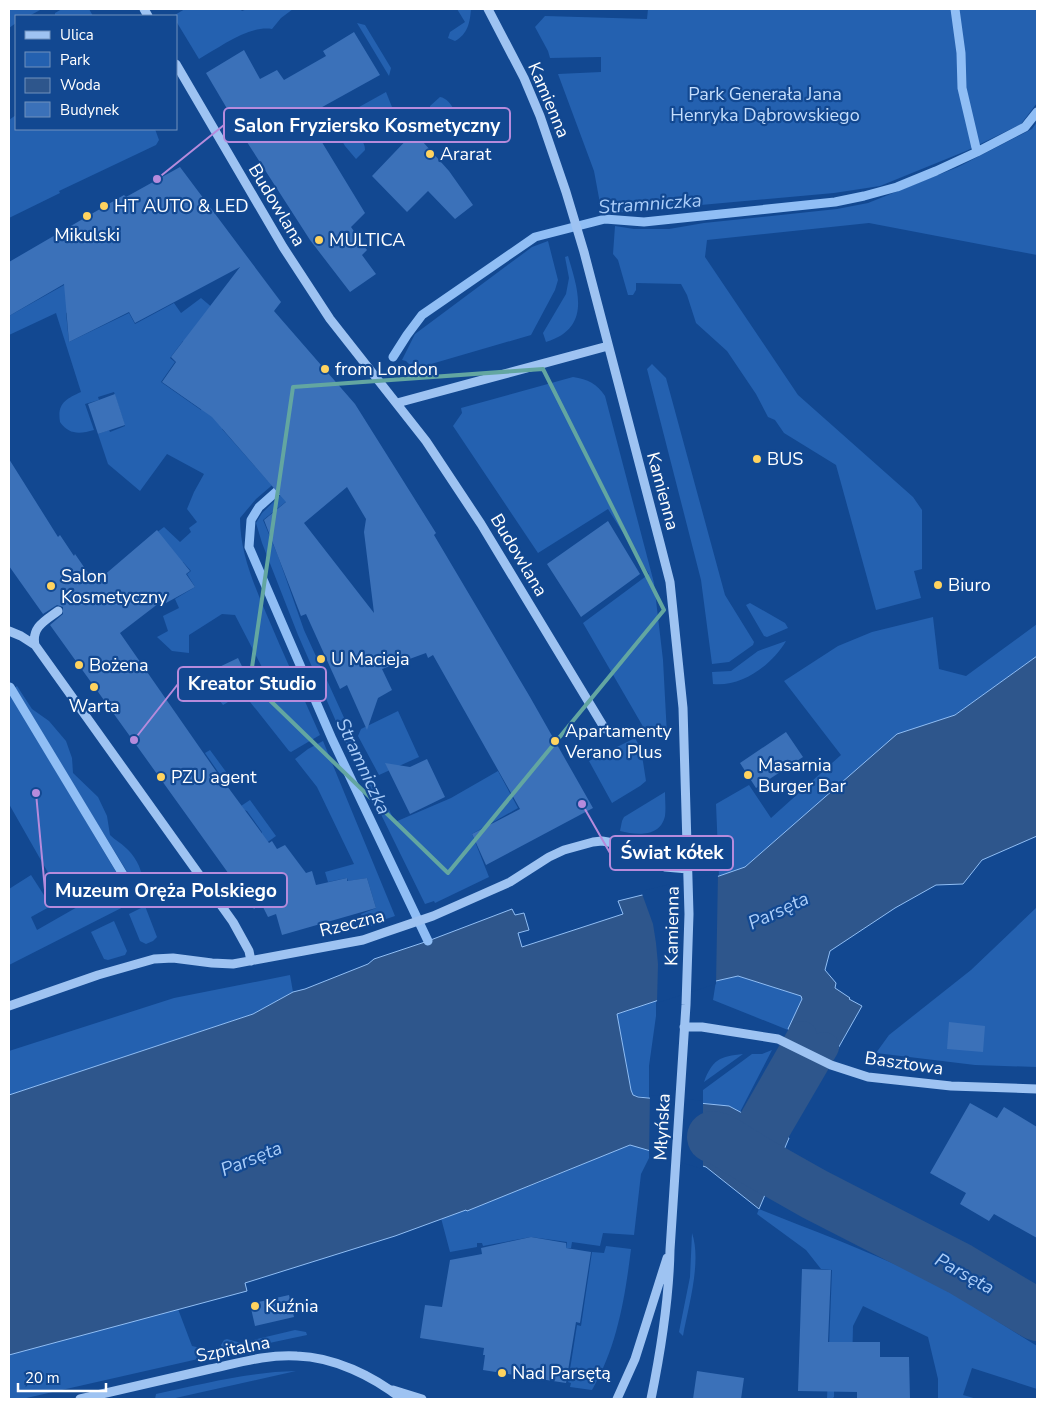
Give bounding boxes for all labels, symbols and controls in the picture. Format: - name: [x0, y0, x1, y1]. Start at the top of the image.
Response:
- legend: [15, 15, 178, 130]
- text: Ulica: [60, 25, 94, 45]
- text: Park: [60, 50, 90, 70]
- street label: Kamienna: [522, 59, 576, 141]
- text: Woda: [60, 75, 101, 95]
- park label: Park Generała Jana Henryka Dąbrowskiego: [670, 82, 860, 127]
- text: Budynek: [60, 100, 120, 120]
- callout: Salon Fryziersko Kosmetyczny: [224, 108, 510, 142]
- text: Salon Fryziersko Kosmetyczny: [234, 113, 501, 139]
- place label: Ararat: [440, 142, 492, 166]
- marker: Ararat: [424, 148, 436, 160]
- street label: Budowlana: [243, 159, 311, 251]
- water label: Stramniczka: [597, 187, 703, 221]
- place label: HT AUTO & LED: [114, 194, 249, 218]
- marker: HT AUTO & LED: [98, 200, 110, 212]
- marker: Mikulski: [81, 210, 93, 222]
- place label: Mikulski: [54, 223, 120, 247]
- place label: MULTICA: [329, 228, 405, 252]
- marker: MULTICA: [313, 234, 325, 246]
- place label: from London: [335, 357, 438, 381]
- marker: from London: [319, 363, 331, 375]
- place label: BUS: [767, 447, 803, 471]
- street label: Kamienna: [641, 449, 685, 533]
- marker: BUS: [751, 453, 763, 465]
- street label: Budowlana: [485, 509, 553, 601]
- place label: Salon Kosmetyczny: [61, 564, 168, 609]
- place label: Biuro: [948, 573, 991, 597]
- marker: Biuro: [932, 579, 944, 591]
- marker: Salon Kosmetyczny: [45, 580, 57, 592]
- place label: U Macieja: [331, 647, 410, 671]
- place label: Bożena: [89, 653, 149, 677]
- marker: U Macieja: [315, 653, 327, 665]
- marker: Bożena: [73, 659, 85, 671]
- callout: Kreator Studio: [178, 667, 326, 701]
- text: Kreator Studio: [188, 671, 316, 697]
- marker: Warta: [88, 681, 100, 693]
- place label: Warta: [68, 694, 120, 718]
- water label: Stramniczka: [329, 714, 397, 819]
- place label: Apartamenty Verano Plus: [564, 719, 673, 764]
- marker: Apartamenty Verano Plus: [549, 735, 561, 747]
- place label: Masarnia Burger Bar: [758, 753, 846, 798]
- place label: PZU agent: [171, 765, 257, 789]
- marker: Masarnia Burger Bar: [742, 769, 754, 781]
- marker: PZU agent: [155, 771, 167, 783]
- callout: Świat kółek: [610, 836, 733, 870]
- text: Świat kółek: [620, 840, 724, 866]
- callout: Muzeum Oręża Polskiego: [45, 873, 287, 907]
- text: Muzeum Oręża Polskiego: [55, 878, 277, 904]
- street label: Kamienna: [659, 886, 685, 966]
- water label: Parsęta: [744, 886, 813, 936]
- street label: Rzeczna: [317, 903, 387, 943]
- street label: Basztowa: [863, 1046, 945, 1080]
- street label: Młyńska: [648, 1093, 676, 1161]
- water label: Parsęta: [217, 1135, 286, 1183]
- water label: Parsęta: [930, 1247, 999, 1301]
- place label: Kuźnia: [265, 1294, 318, 1318]
- marker: Kuźnia: [249, 1300, 261, 1312]
- street label: Szpitalna: [194, 1330, 272, 1368]
- scale bar: [18, 1360, 105, 1392]
- place label: Nad Parsętą: [512, 1361, 611, 1385]
- marker: Nad Parsętą: [496, 1367, 508, 1379]
- text: 20 m: [25, 1368, 60, 1388]

